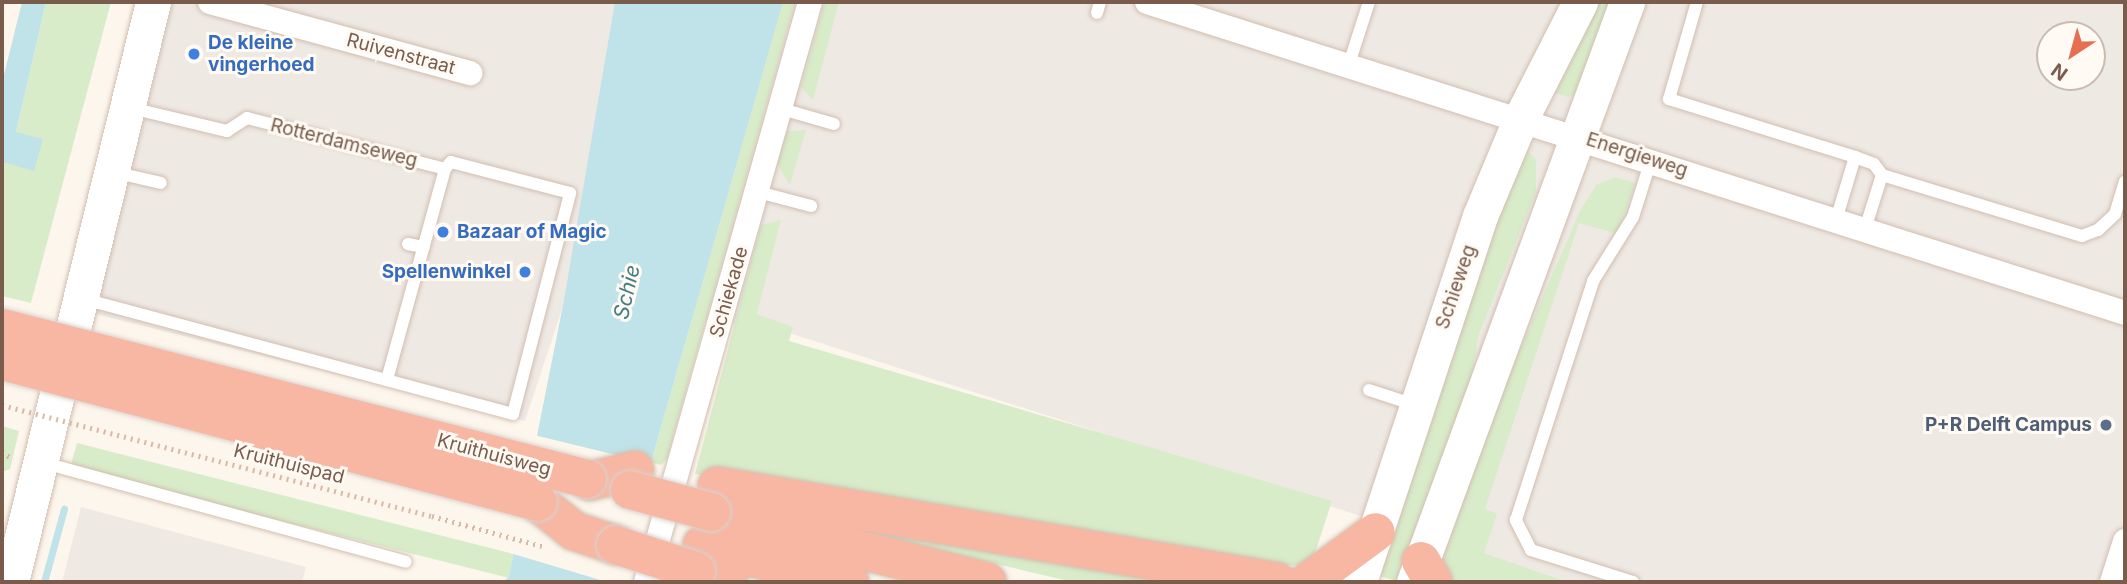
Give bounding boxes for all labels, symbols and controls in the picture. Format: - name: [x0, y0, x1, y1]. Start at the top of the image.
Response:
- north arrow: [2036, 21, 2106, 91]
- street label: Ruivenstraat: [344, 29, 458, 79]
- place label: De kleine vingerhoed: [208, 32, 315, 76]
- marker: De kleine vingerhoed: [186, 46, 202, 62]
- text: N: [2047, 58, 2072, 85]
- street label: Rotterdamseweg: [268, 114, 420, 172]
- street label: Energieweg: [1583, 128, 1691, 182]
- place label: Bazaar of Magic: [457, 221, 607, 243]
- marker: Bazaar of Magic: [435, 224, 451, 240]
- street label: Schieweg: [1431, 242, 1481, 332]
- street label: Schiekade: [705, 244, 753, 340]
- place label: Spellenwinkel: [382, 261, 511, 283]
- water label: Schie: [609, 262, 645, 322]
- marker: Spellenwinkel: [517, 264, 533, 280]
- place label: P+R Delft Campus: [1925, 414, 2092, 436]
- marker: P+R Delft Campus: [2098, 417, 2114, 433]
- street label: Kruithuisweg: [435, 429, 553, 481]
- street label: Kruithuispad: [231, 439, 347, 489]

